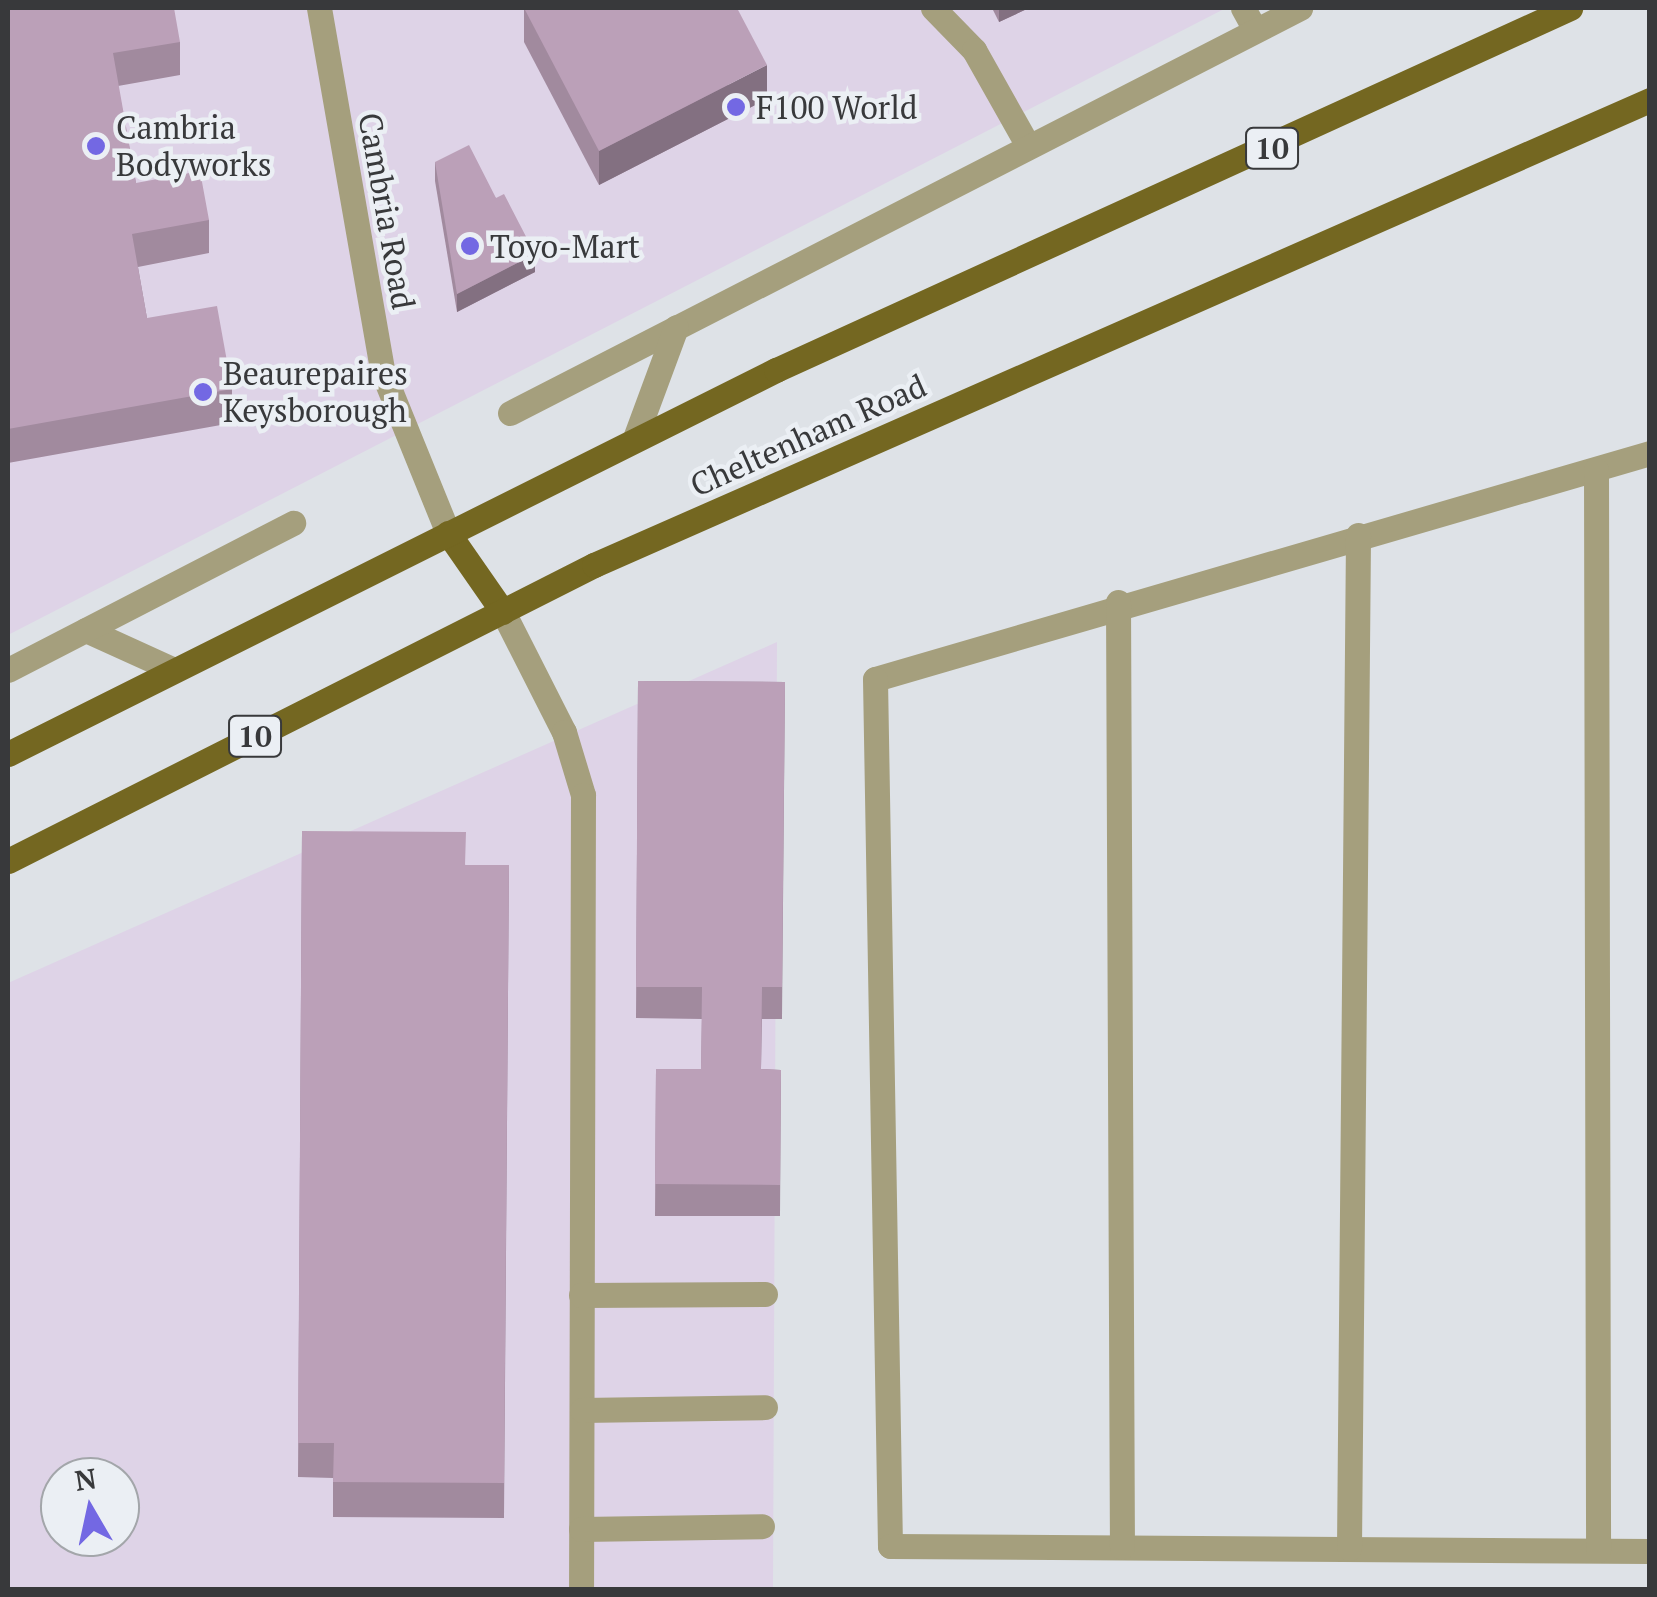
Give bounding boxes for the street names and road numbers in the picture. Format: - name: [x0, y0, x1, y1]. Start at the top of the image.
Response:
- street label: Cambria Road: [351, 110, 423, 312]
- road number: 10: [1244, 123, 1300, 173]
- street label: Cheltenham Road: [684, 366, 932, 504]
- road number: 10: [228, 711, 282, 761]

